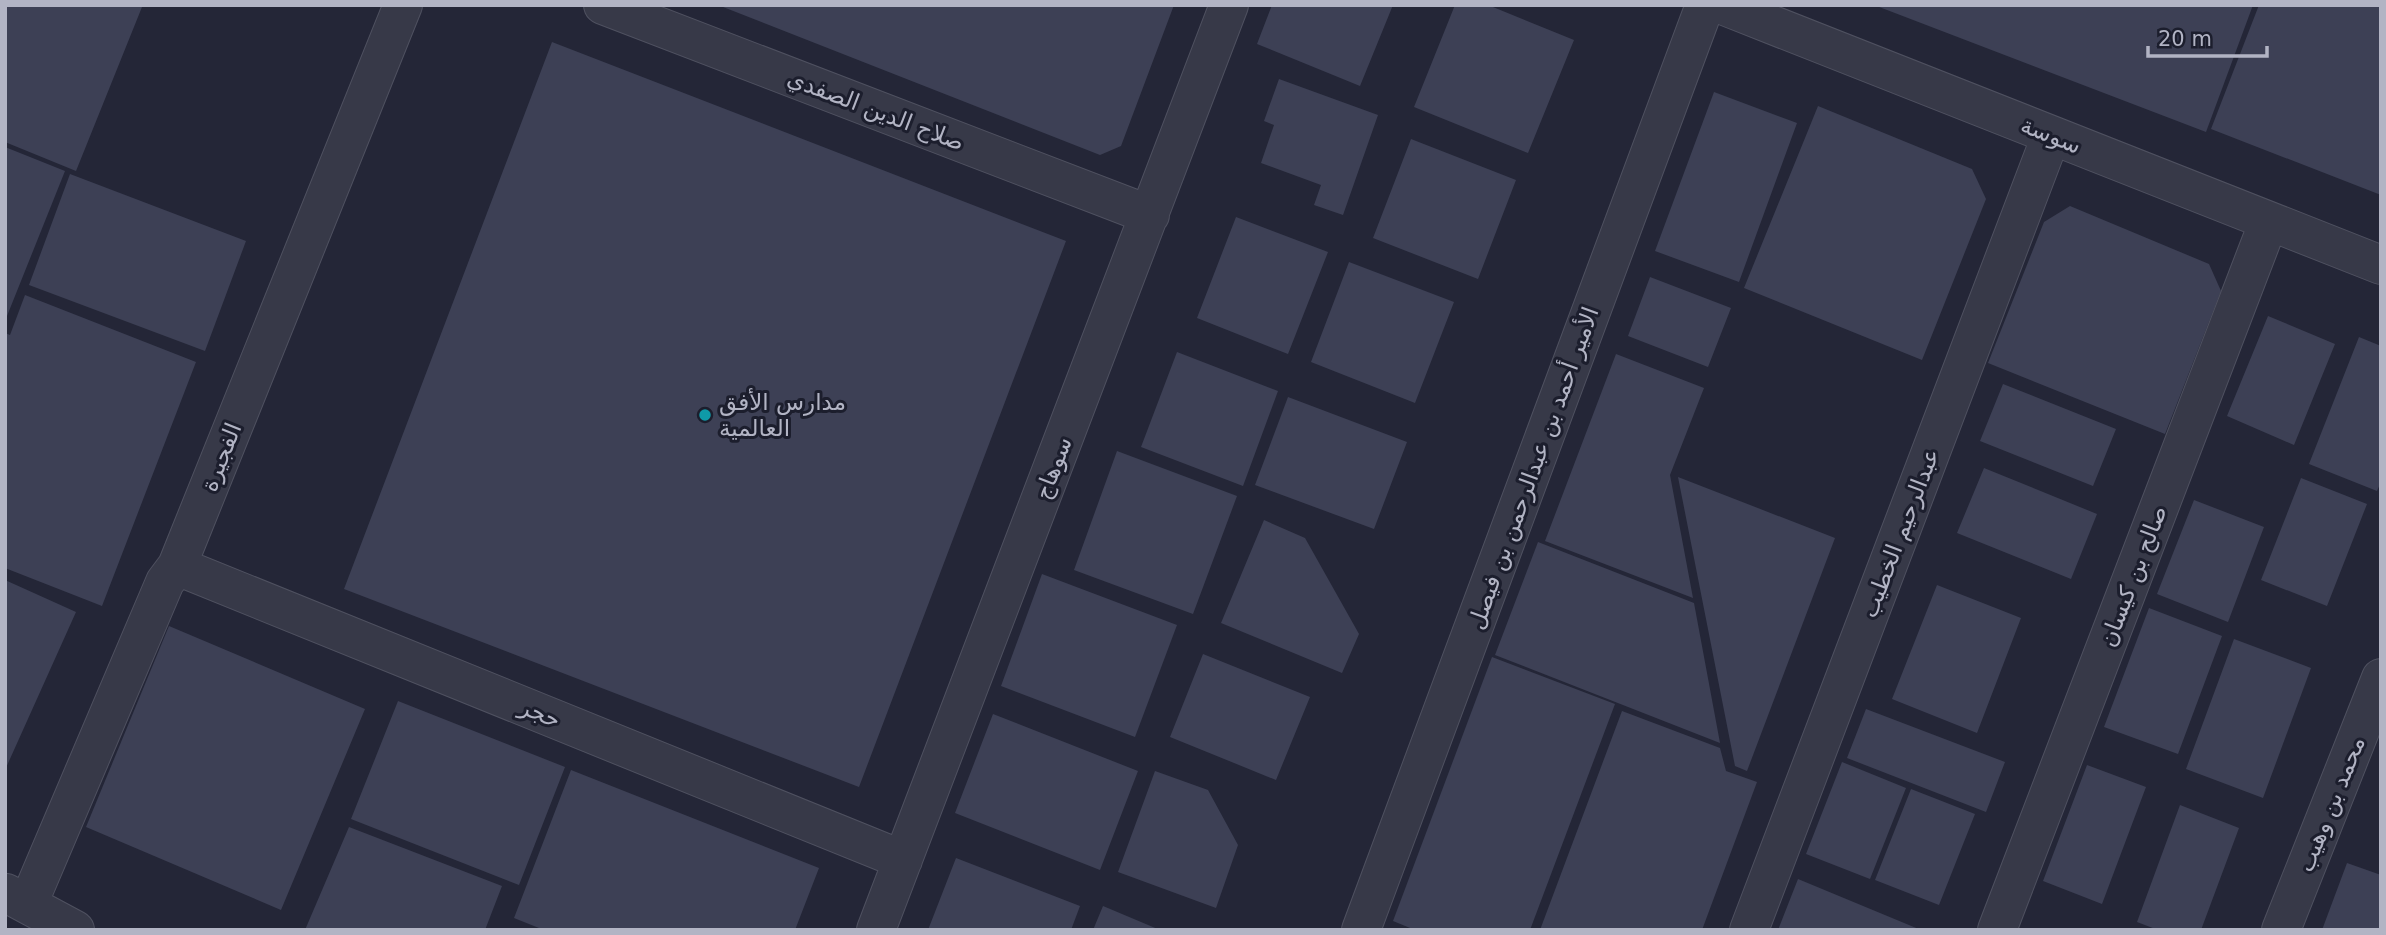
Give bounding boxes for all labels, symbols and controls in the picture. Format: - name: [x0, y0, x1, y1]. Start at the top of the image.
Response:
- scale bar: [2148, 14, 2267, 58]
- text: 20 m: [2158, 27, 2212, 51]
- street label: صلاح الدين الصفدي: [784, 64, 968, 157]
- street label: سوسة: [2017, 111, 2085, 160]
- street label: الأمير أحمد بن عبدالرحمن بن فيصل: [1461, 303, 1604, 633]
- place label: مدارس الأفق العالمية: [719, 388, 846, 441]
- marker: مدارس الأفق العالمية: [697, 407, 713, 423]
- street label: الفجيرة: [196, 419, 247, 495]
- street label: سوهاج: [1029, 433, 1078, 503]
- street label: عبدالرحيم الخطيب: [1856, 445, 1945, 622]
- street label: صالح بن كيسان: [2094, 502, 2173, 651]
- street label: حجر: [514, 693, 564, 734]
- street label: محمد بن وهيب: [2292, 732, 2371, 876]

